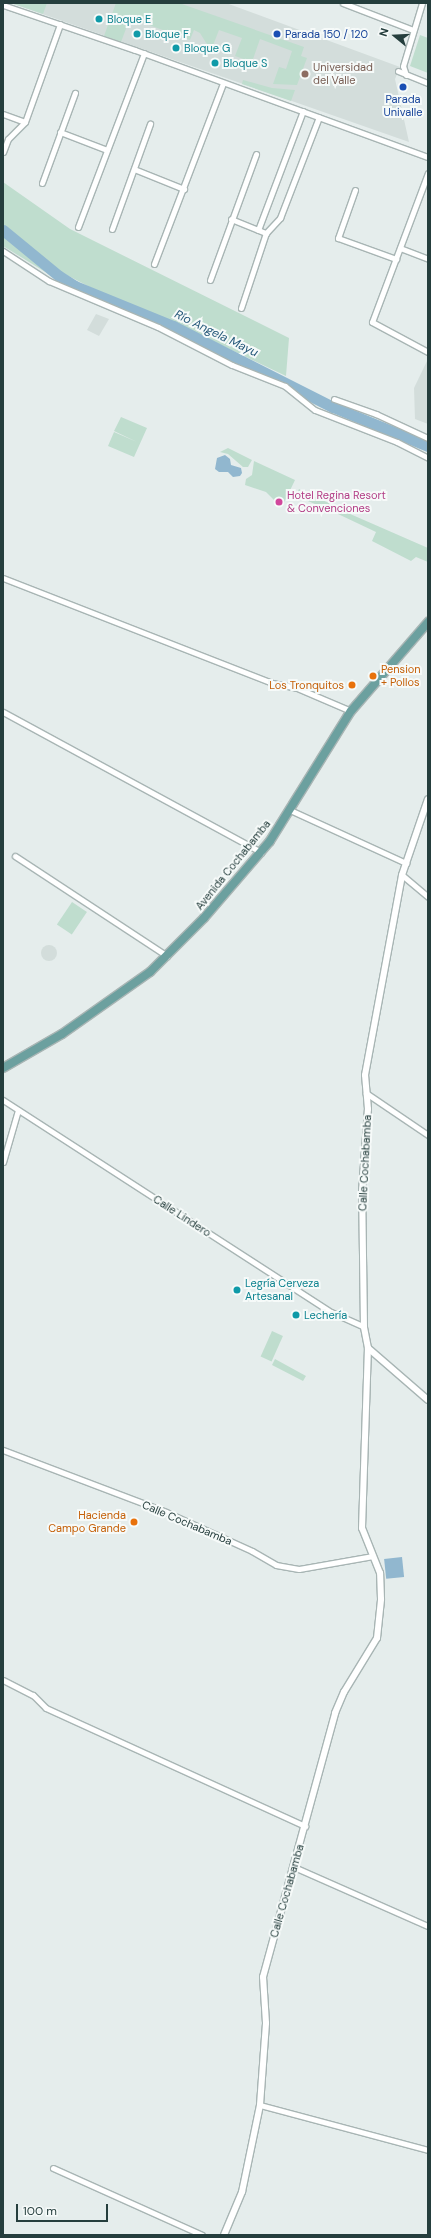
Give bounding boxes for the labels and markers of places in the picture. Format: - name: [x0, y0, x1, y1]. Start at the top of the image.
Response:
- place label: Bloque E: [107, 12, 151, 26]
- marker: Bloque E: [94, 14, 104, 24]
- place label: Bloque F: [145, 27, 189, 41]
- place label: Parada 150 / 120: [285, 27, 368, 41]
- marker: Bloque F: [132, 29, 142, 39]
- marker: Parada 150 / 120: [272, 29, 282, 39]
- place label: Bloque G: [184, 41, 230, 55]
- marker: Bloque G: [171, 43, 181, 53]
- place label: Bloque S: [223, 56, 267, 70]
- marker: Bloque S: [210, 58, 220, 68]
- place label: Universidad del Valle: [313, 61, 373, 87]
- marker: Universidad del Valle: [300, 69, 310, 79]
- marker: Parada Univalle: [398, 82, 408, 92]
- place label: Parada Univalle: [384, 93, 422, 119]
- place label: Hotel Regina Resort & Convenciones: [287, 489, 386, 515]
- marker: Hotel Regina Resort & Convenciones: [274, 497, 284, 507]
- place label: Pension + Pollos: [381, 663, 421, 689]
- marker: Pension + Pollos: [368, 671, 378, 681]
- place label: Los Tronquitos: [269, 678, 344, 692]
- marker: Los Tronquitos: [347, 680, 357, 690]
- place label: Legría Cerveza Artesanal: [245, 1277, 319, 1303]
- marker: Legría Cerveza Artesanal: [232, 1285, 242, 1295]
- place label: Lechería: [304, 1308, 347, 1322]
- marker: Lechería: [291, 1310, 301, 1320]
- place label: Hacienda Campo Grande: [48, 1509, 126, 1535]
- marker: Hacienda Campo Grande: [129, 1517, 139, 1527]

